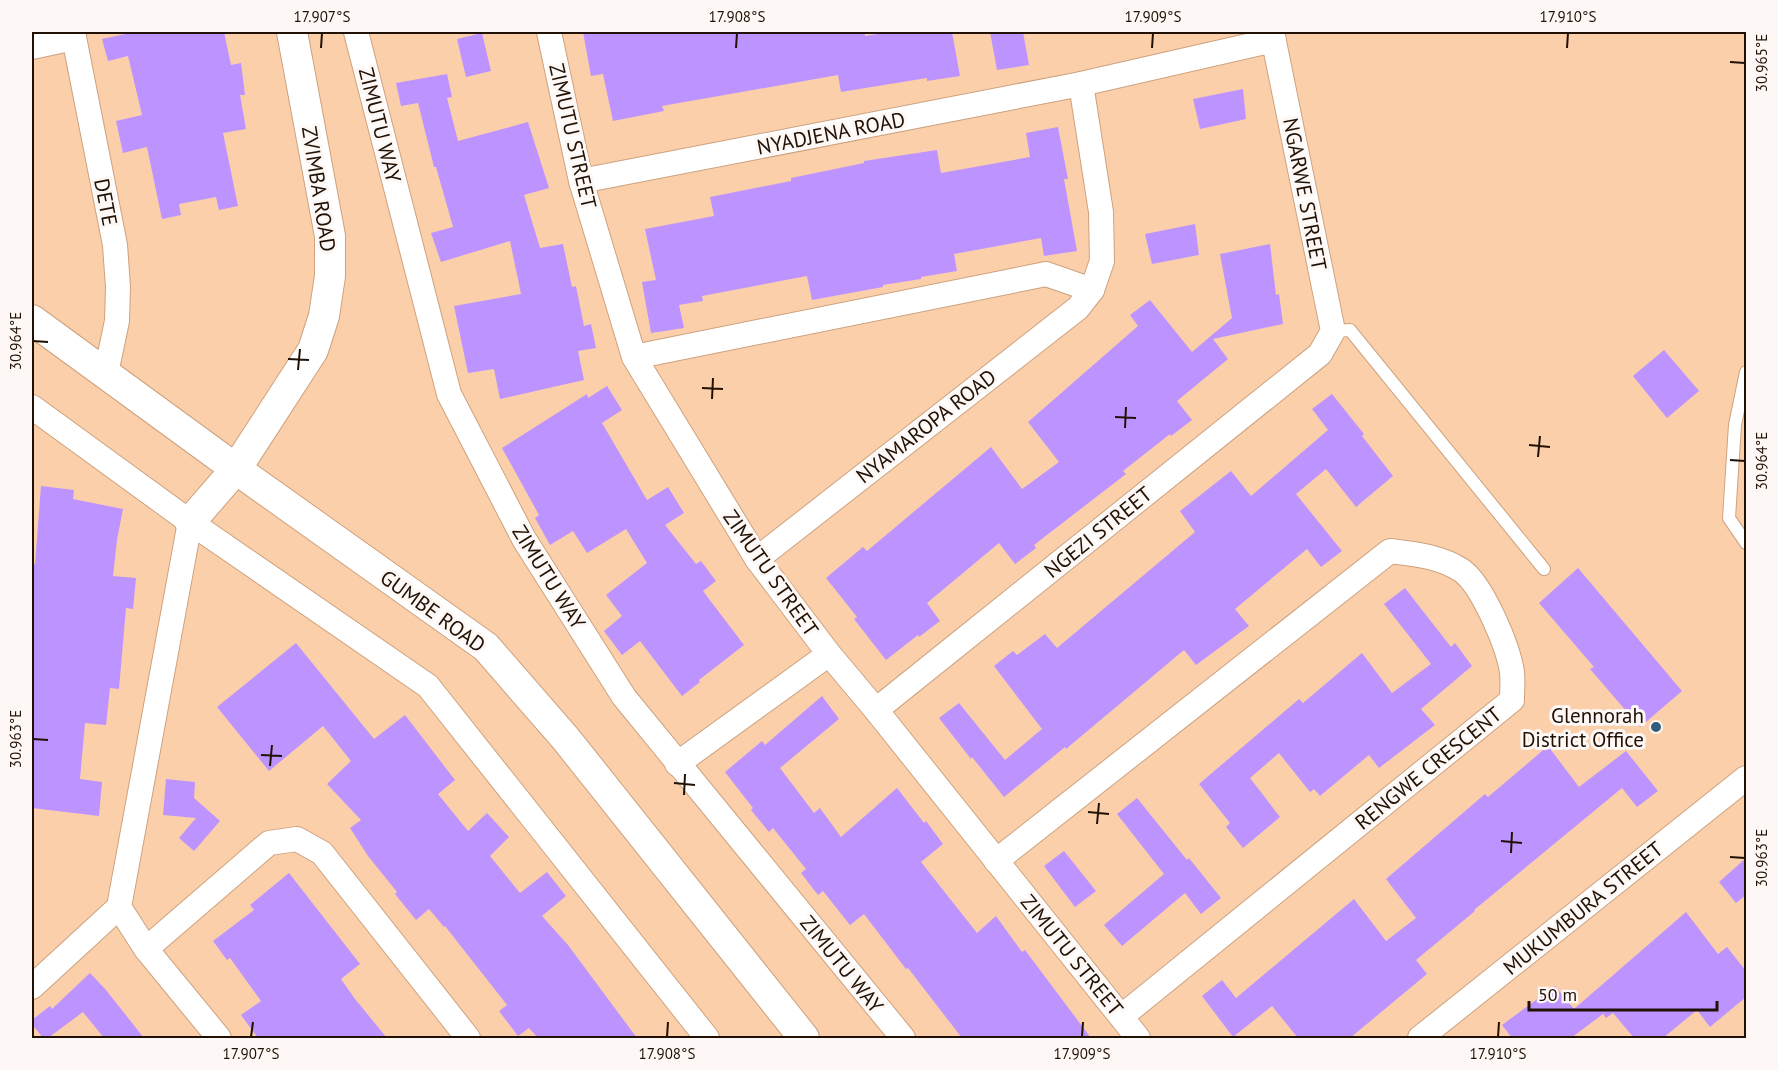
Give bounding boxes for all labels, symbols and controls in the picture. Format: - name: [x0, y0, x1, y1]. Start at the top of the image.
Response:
- text: 17.907°S: [294, 7, 350, 26]
- text: 17.908°S: [709, 7, 765, 26]
- text: 17.909°S: [1125, 7, 1181, 26]
- text: 17.910°S: [1540, 7, 1596, 26]
- text: 30.965°E: [1752, 34, 1771, 92]
- street label: ZIMUTU STREET: [543, 61, 603, 212]
- street label: ZIMUTU WAY: [353, 65, 407, 186]
- street label: NYADJENA ROAD: [755, 105, 907, 161]
- street label: NGARWE STREET: [1277, 116, 1333, 273]
- street label: ZVIMBA ROAD: [296, 124, 342, 254]
- street label: DETE: [88, 176, 124, 228]
- text: 30.964°E: [6, 312, 25, 370]
- street label: NYAMAROPA ROAD: [851, 363, 1001, 489]
- text: 30.964°E: [1752, 432, 1771, 490]
- street label: NGEZI STREET: [1039, 480, 1158, 584]
- street label: ZIMUTU STREET: [717, 505, 825, 642]
- street label: ZIMUTU WAY: [506, 520, 592, 634]
- street label: GUMBE ROAD: [375, 564, 491, 658]
- street label: RENGWE CRESCENT: [1349, 700, 1507, 835]
- place label: Glennorah District Office: [1522, 702, 1644, 753]
- text: 30.963°E: [6, 710, 25, 768]
- marker: Glennorah District Office: [1649, 720, 1663, 734]
- text: 30.963°E: [1752, 829, 1771, 887]
- street label: MUKUMBURA STREET: [1498, 835, 1669, 981]
- street label: ZIMUTU STREET: [1015, 889, 1129, 1021]
- street label: ZIMUTU WAY: [794, 910, 890, 1018]
- scale bar: [1529, 974, 1716, 1012]
- text: 50 m: [1538, 983, 1577, 1006]
- text: 17.907°S: [223, 1044, 279, 1063]
- text: 17.908°S: [639, 1044, 695, 1063]
- text: 17.909°S: [1054, 1044, 1110, 1063]
- text: 17.910°S: [1470, 1044, 1526, 1063]

